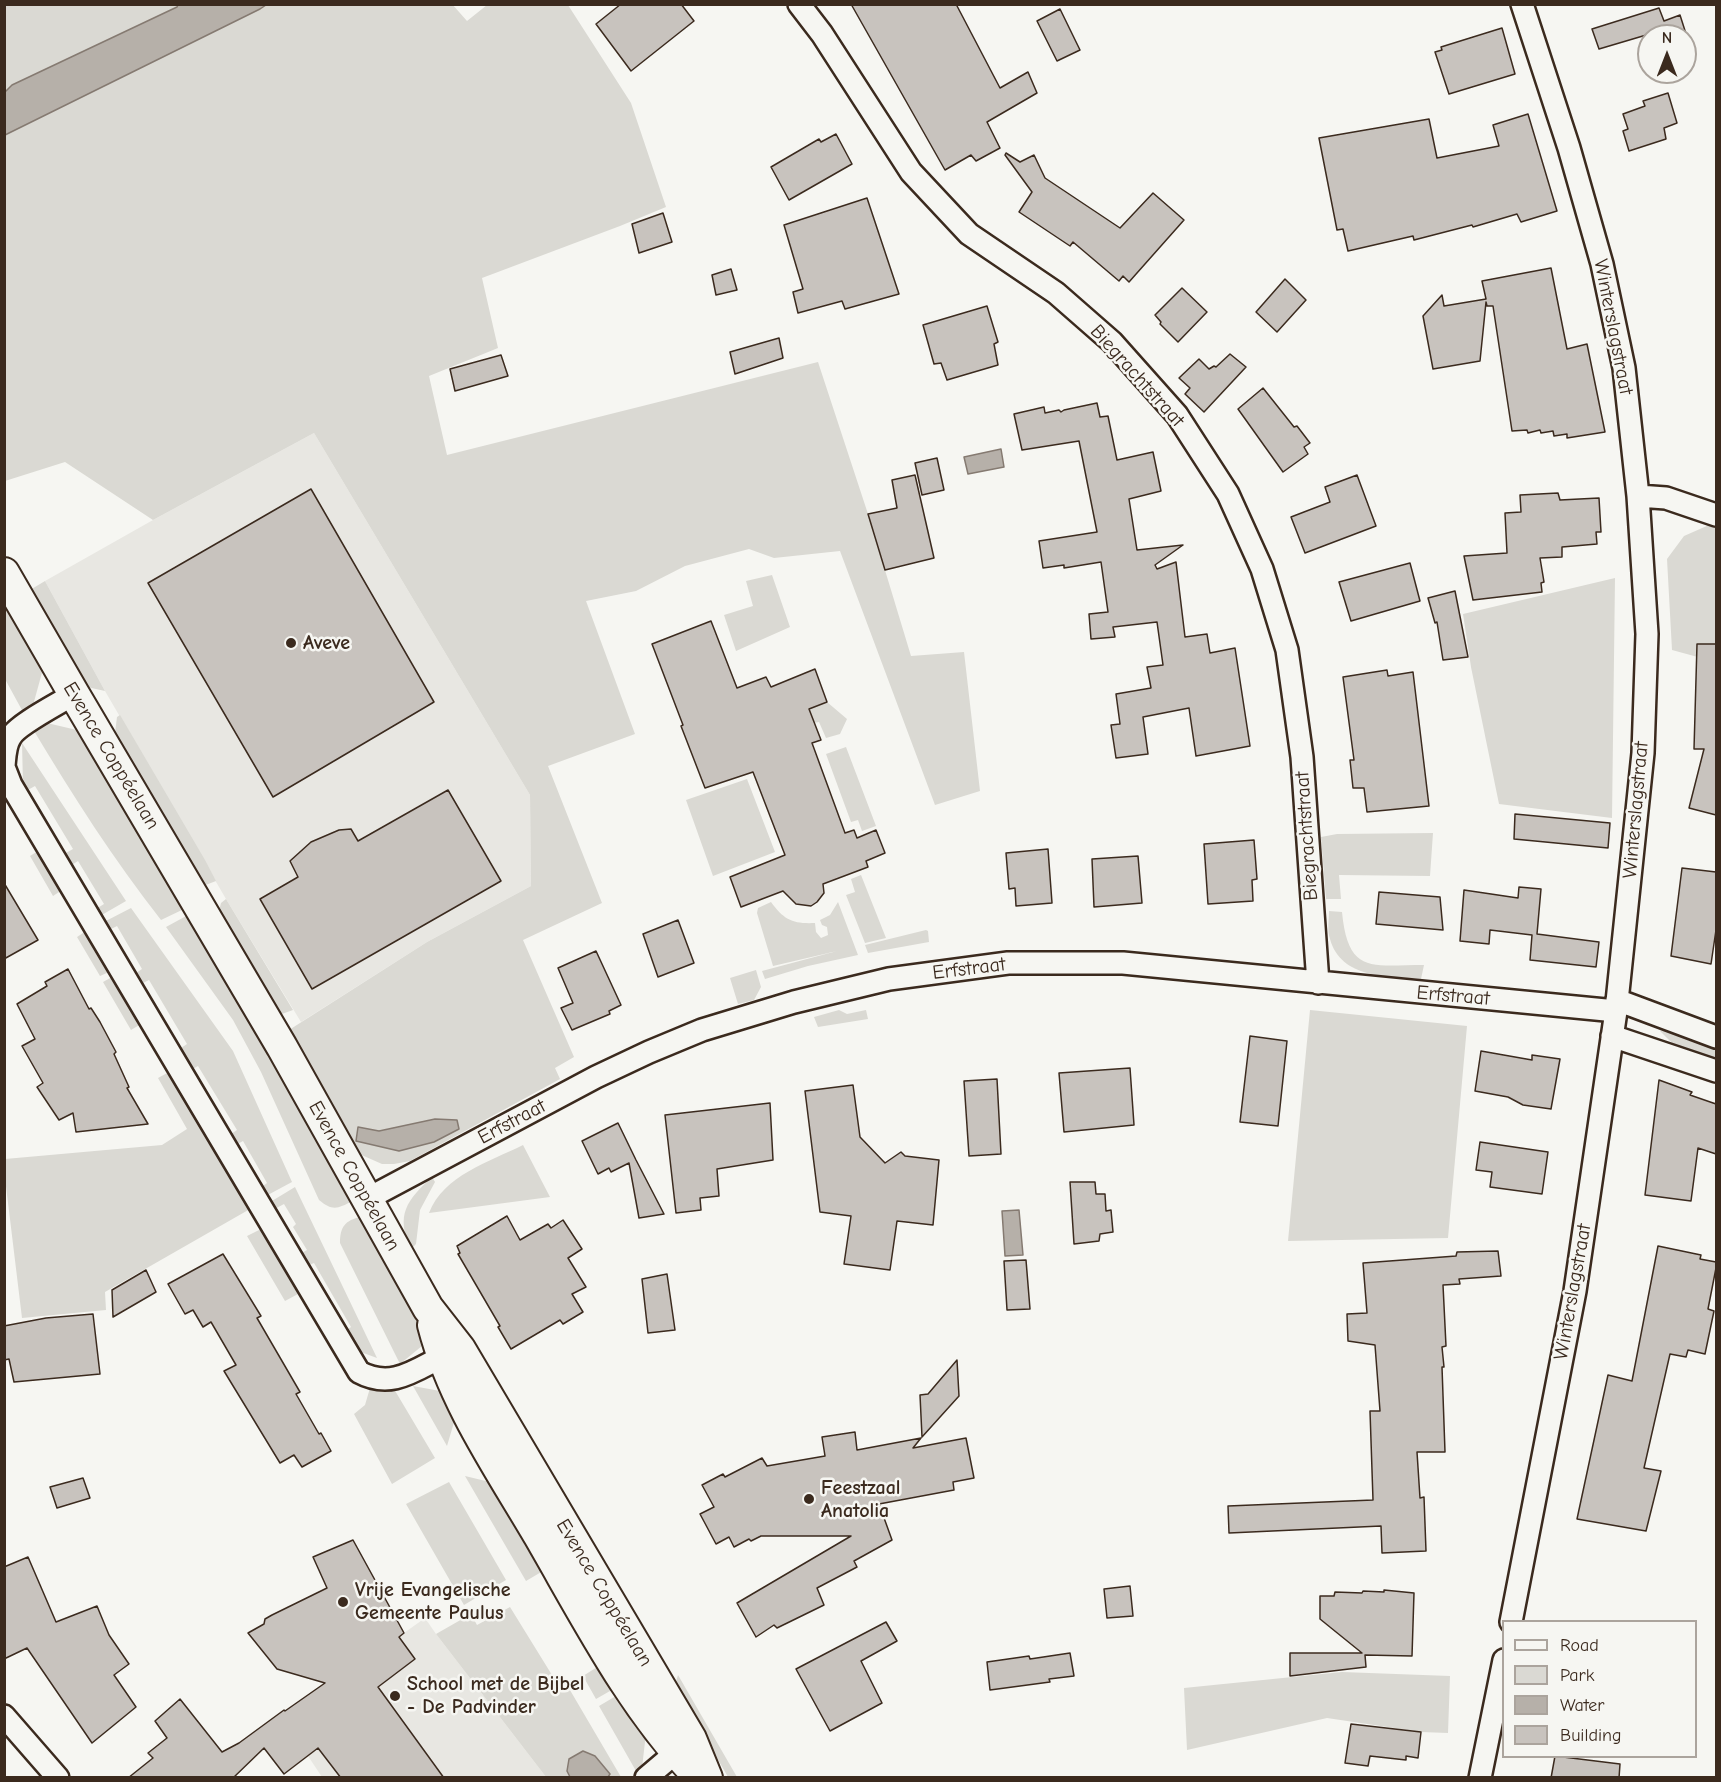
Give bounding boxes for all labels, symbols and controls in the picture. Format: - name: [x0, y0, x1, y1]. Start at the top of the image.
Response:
- north arrow: [1637, 24, 1697, 84]
- text: N: [1662, 29, 1672, 47]
- street label: Winterslagstraat: [1588, 257, 1638, 397]
- street label: Biegrachtstraat: [1085, 320, 1189, 432]
- place label: Aveve: [303, 631, 350, 655]
- marker: Aveve: [284, 636, 298, 650]
- street label: Evence Coppéelaan: [58, 678, 164, 834]
- street label: Winterslagstraat: [1618, 740, 1654, 880]
- street label: Biegrachtstraat: [1291, 771, 1323, 901]
- street label: Erfstraat: [931, 953, 1007, 985]
- street label: Erfstraat: [1415, 981, 1491, 1011]
- street label: Erfstraat: [474, 1094, 550, 1150]
- street label: Evence Coppéelaan: [303, 1097, 405, 1255]
- street label: Winterslagstraat: [1549, 1222, 1597, 1362]
- place label: Feestzaal Anatolia: [821, 1476, 901, 1523]
- marker: Feestzaal Anatolia: [802, 1492, 816, 1506]
- street label: Evence Coppéelaan: [551, 1515, 657, 1671]
- place label: Vrije Evangelische Gemeente Paulus: [355, 1578, 511, 1625]
- marker: Vrije Evangelische Gemeente Paulus: [336, 1595, 350, 1609]
- legend: [1502, 1620, 1697, 1758]
- text: Road: [1560, 1635, 1599, 1656]
- text: Park: [1560, 1665, 1594, 1686]
- place label: School met de Bijbel - De Padvinder: [407, 1672, 585, 1719]
- marker: School met de Bijbel - De Padvinder: [388, 1689, 402, 1703]
- text: Water: [1560, 1695, 1604, 1716]
- text: Building: [1560, 1725, 1622, 1746]

